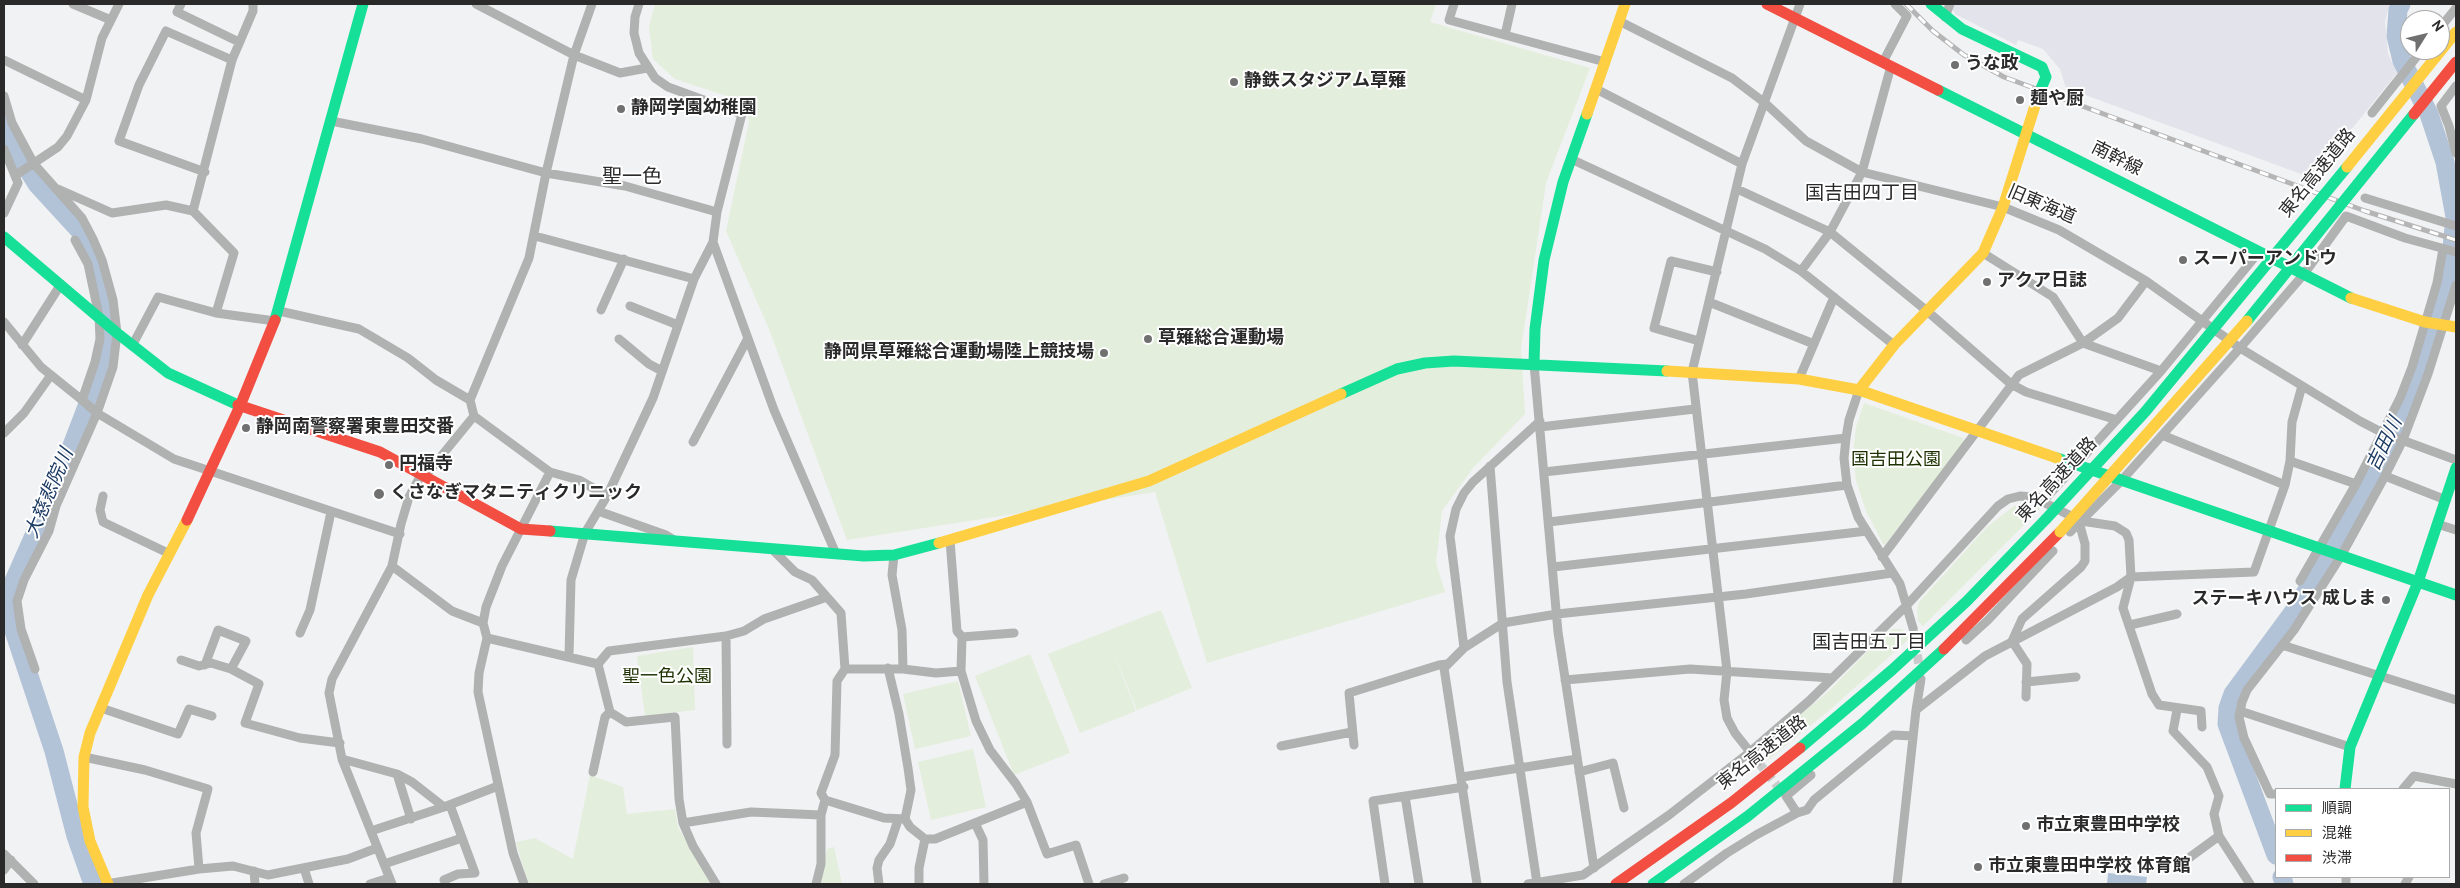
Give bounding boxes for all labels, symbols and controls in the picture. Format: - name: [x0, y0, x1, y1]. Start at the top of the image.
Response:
- north arrow: [2400, 10, 2450, 60]
- text: N: [2427, 17, 2447, 36]
- place label: うな政: [1965, 54, 2019, 76]
- marker: うな政: [1949, 59, 1961, 71]
- place label: 静鉄スタジアム草薙: [1244, 71, 1406, 93]
- marker: 静鉄スタジアム草薙: [1228, 76, 1240, 88]
- place label: 麺や厨: [2030, 89, 2084, 111]
- marker: 麺や厨: [2014, 94, 2026, 106]
- place label: 静岡学園幼稚園: [631, 98, 757, 120]
- marker: 静岡学園幼稚園: [615, 103, 627, 115]
- street label: 東名高速道路: [2277, 125, 2361, 223]
- street label: 南幹線: [2087, 138, 2145, 182]
- district label: 聖一色: [602, 167, 662, 191]
- street label: 旧東海道: [2004, 182, 2078, 230]
- district label: 国吉田四丁目: [1805, 184, 1919, 206]
- place label: スーパーアンドウ: [2193, 249, 2337, 271]
- marker: スーパーアンドウ: [2177, 254, 2189, 266]
- place label: アクア日誌: [1997, 271, 2087, 293]
- marker: アクア日誌: [1981, 276, 1993, 288]
- place label: 草薙総合運動場: [1158, 328, 1284, 350]
- marker: 草薙総合運動場: [1142, 333, 1154, 345]
- place label: 静岡県草薙総合運動場陸上競技場: [824, 342, 1094, 364]
- marker: 静岡県草薙総合運動場陸上競技場: [1098, 347, 1110, 359]
- water label: 吉田川: [2363, 414, 2409, 476]
- place label: 静岡南警察署東豊田交番: [256, 417, 454, 439]
- marker: 静岡南警察署東豊田交番: [240, 422, 252, 434]
- street label: 東名高速道路: [2013, 434, 2103, 528]
- water label: 大慈悲院川: [22, 446, 80, 542]
- park label: 国吉田公園: [1851, 450, 1941, 472]
- place label: 円福寺: [399, 454, 453, 476]
- marker: 円福寺: [383, 459, 395, 471]
- place label: くさなぎマタニティクリニック: [390, 483, 642, 505]
- marker: くさなぎマタニティクリニック: [372, 487, 386, 501]
- place label: ステーキハウス 成しま: [2192, 589, 2376, 611]
- marker: ステーキハウス 成しま: [2380, 594, 2392, 606]
- district label: 国吉田五丁目: [1812, 633, 1926, 655]
- park label: 聖一色公園: [622, 667, 712, 689]
- street label: 東名高速道路: [1714, 712, 1812, 796]
- legend: [2275, 788, 2450, 878]
- text: 順調: [2322, 800, 2352, 819]
- place label: 市立東豊田中学校: [2036, 815, 2180, 837]
- marker: 市立東豊田中学校: [2020, 820, 2032, 832]
- text: 混雑: [2322, 825, 2352, 844]
- text: 渋滞: [2322, 850, 2352, 869]
- place label: 市立東豊田中学校 体育館: [1988, 856, 2190, 878]
- marker: 市立東豊田中学校 体育館: [1972, 861, 1984, 873]

